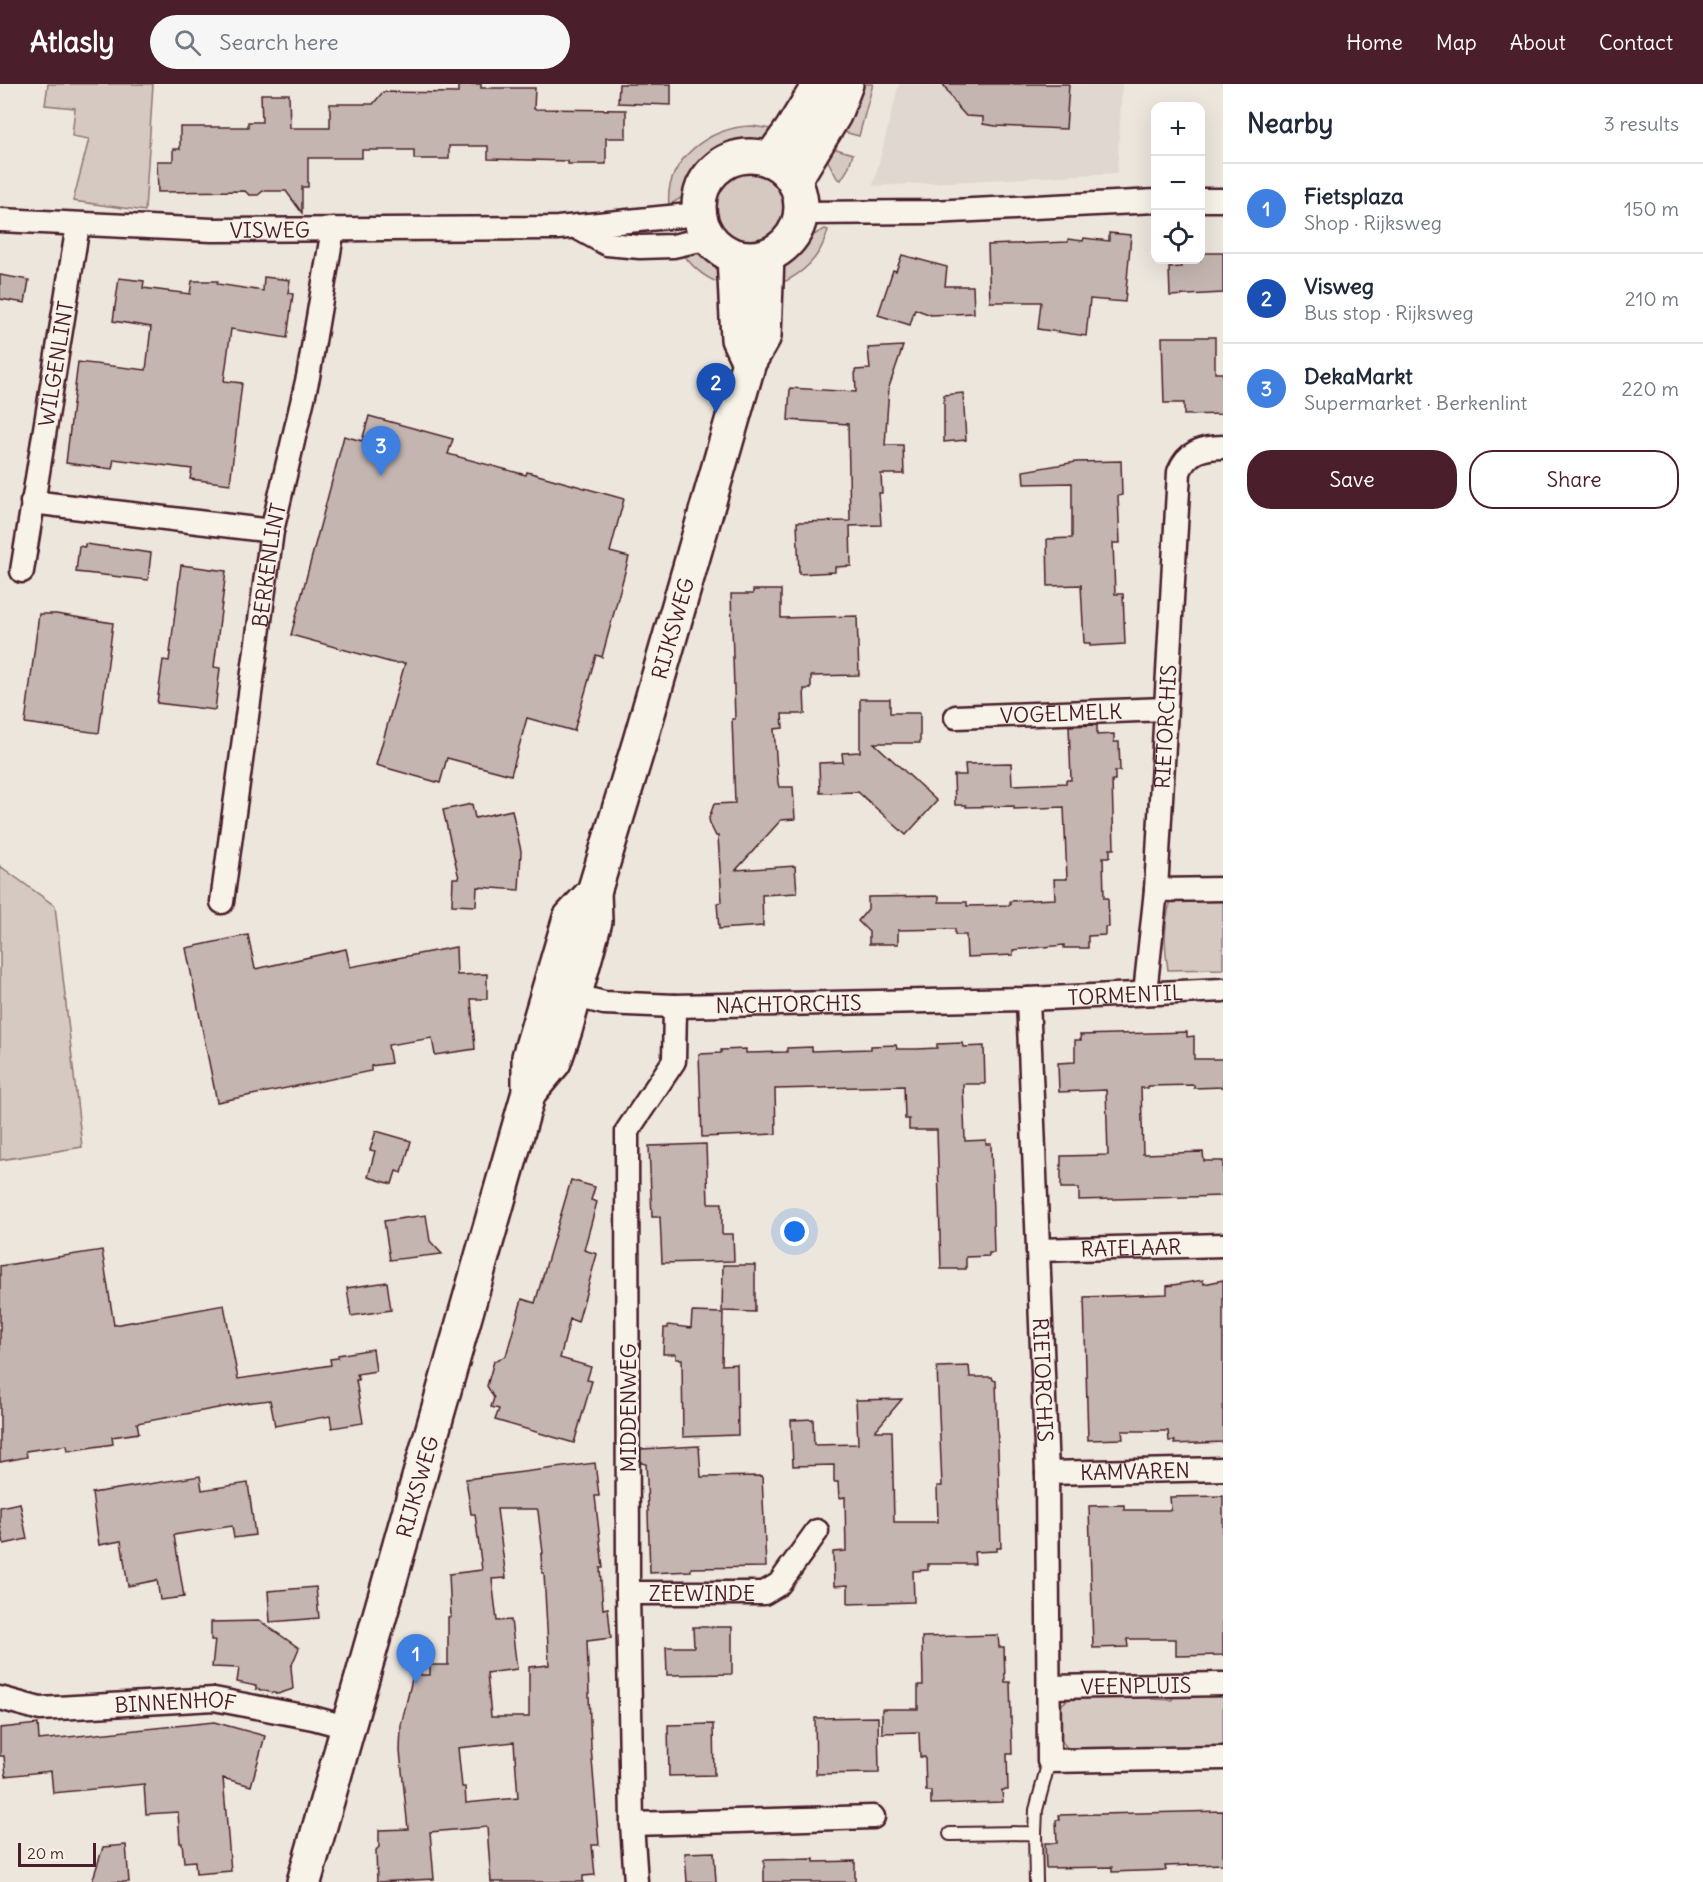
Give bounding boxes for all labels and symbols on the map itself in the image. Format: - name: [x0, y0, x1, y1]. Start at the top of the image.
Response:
- street label: VISWEG: [230, 216, 310, 243]
- street label: WILGENLINT: [32, 299, 79, 429]
- pin: 2: [696, 364, 736, 413]
- pin: 3: [362, 426, 400, 476]
- street label: BERKENLINT: [246, 500, 292, 629]
- street label: RIJKSWEG: [645, 574, 700, 682]
- street label: RIETORCHIS: [1148, 664, 1182, 790]
- street label: VOGELMELK: [999, 697, 1122, 729]
- street label: TORMENTIL: [1067, 978, 1184, 1011]
- street label: NACHTORCHIS: [715, 989, 862, 1019]
- your location: [780, 1217, 809, 1246]
- street label: RATELAAR: [1080, 1233, 1182, 1262]
- street label: RIETORCHIS: [1027, 1317, 1059, 1442]
- street label: MIDDENWEG: [615, 1343, 642, 1473]
- street label: RIJKSWEG: [390, 1433, 444, 1541]
- street label: KAMVAREN: [1080, 1456, 1190, 1486]
- street label: ZEEWINDE: [649, 1580, 755, 1607]
- pin: 1: [396, 1634, 436, 1684]
- street label: VEENPLUIS: [1080, 1671, 1192, 1700]
- street label: BINNENHOF: [114, 1685, 238, 1718]
- scale bar: [18, 1840, 96, 1868]

